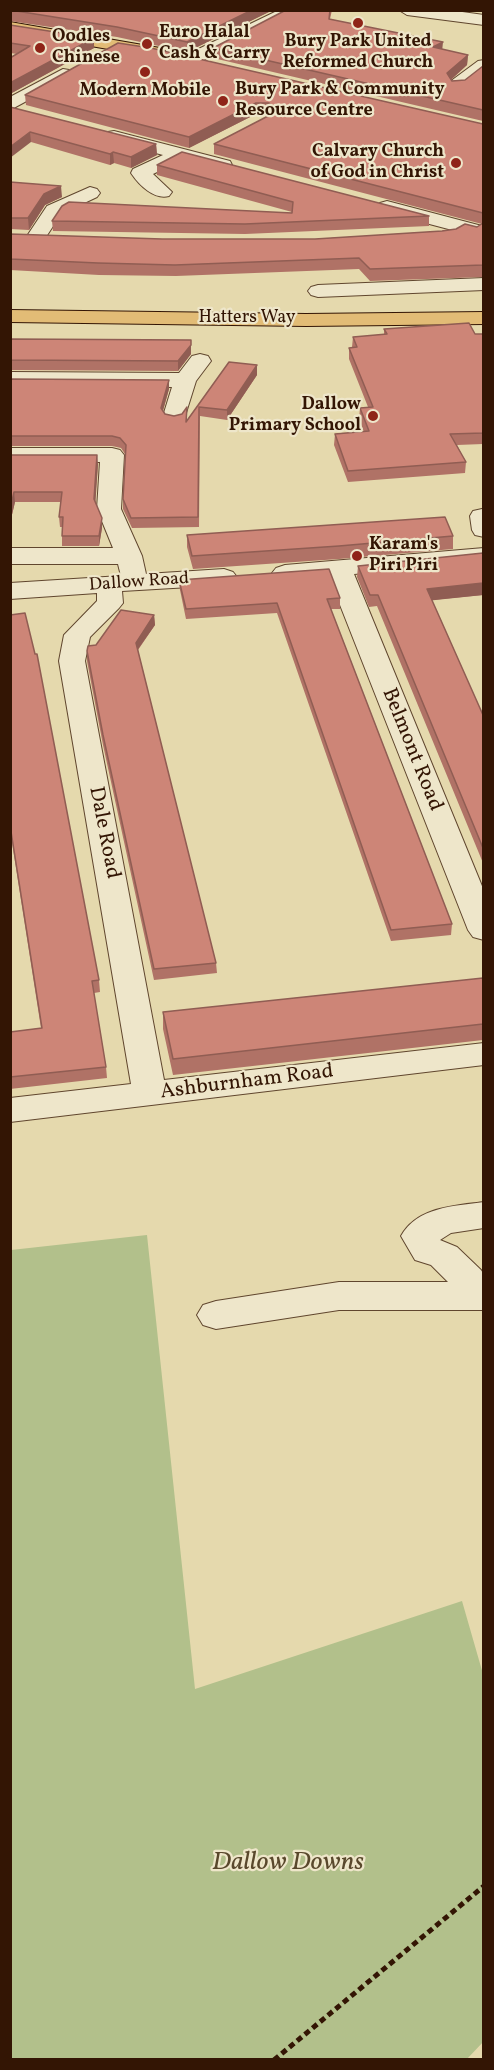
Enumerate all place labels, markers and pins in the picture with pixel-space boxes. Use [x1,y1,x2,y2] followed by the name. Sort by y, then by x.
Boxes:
[351,16,365,30] marker: Bury Park United Reformed Church
[159,23,270,66] place label: Euro Halal Cash & Carry
[52,27,120,70] place label: Oodles Chinese
[283,32,433,74] place label: Bury Park United Reformed Church
[140,37,154,51] marker: Euro Halal Cash & Carry
[33,41,47,55] marker: Oodles Chinese
[138,65,152,79] marker: Modern Mobile
[235,80,445,122] place label: Bury Park & Community Resource Centre
[79,81,211,103] place label: Modern Mobile
[216,94,230,108] marker: Bury Park & Community Resource Centre
[310,142,444,184] place label: Calvary Church of God in Christ
[449,156,463,170] marker: Calvary Church of God in Christ
[229,395,361,438] place label: Dallow Primary School
[366,409,380,423] marker: Dallow Primary School
[369,535,438,578] place label: Karam's Piri Piri
[350,549,364,563] marker: Karam's Piri Piri

